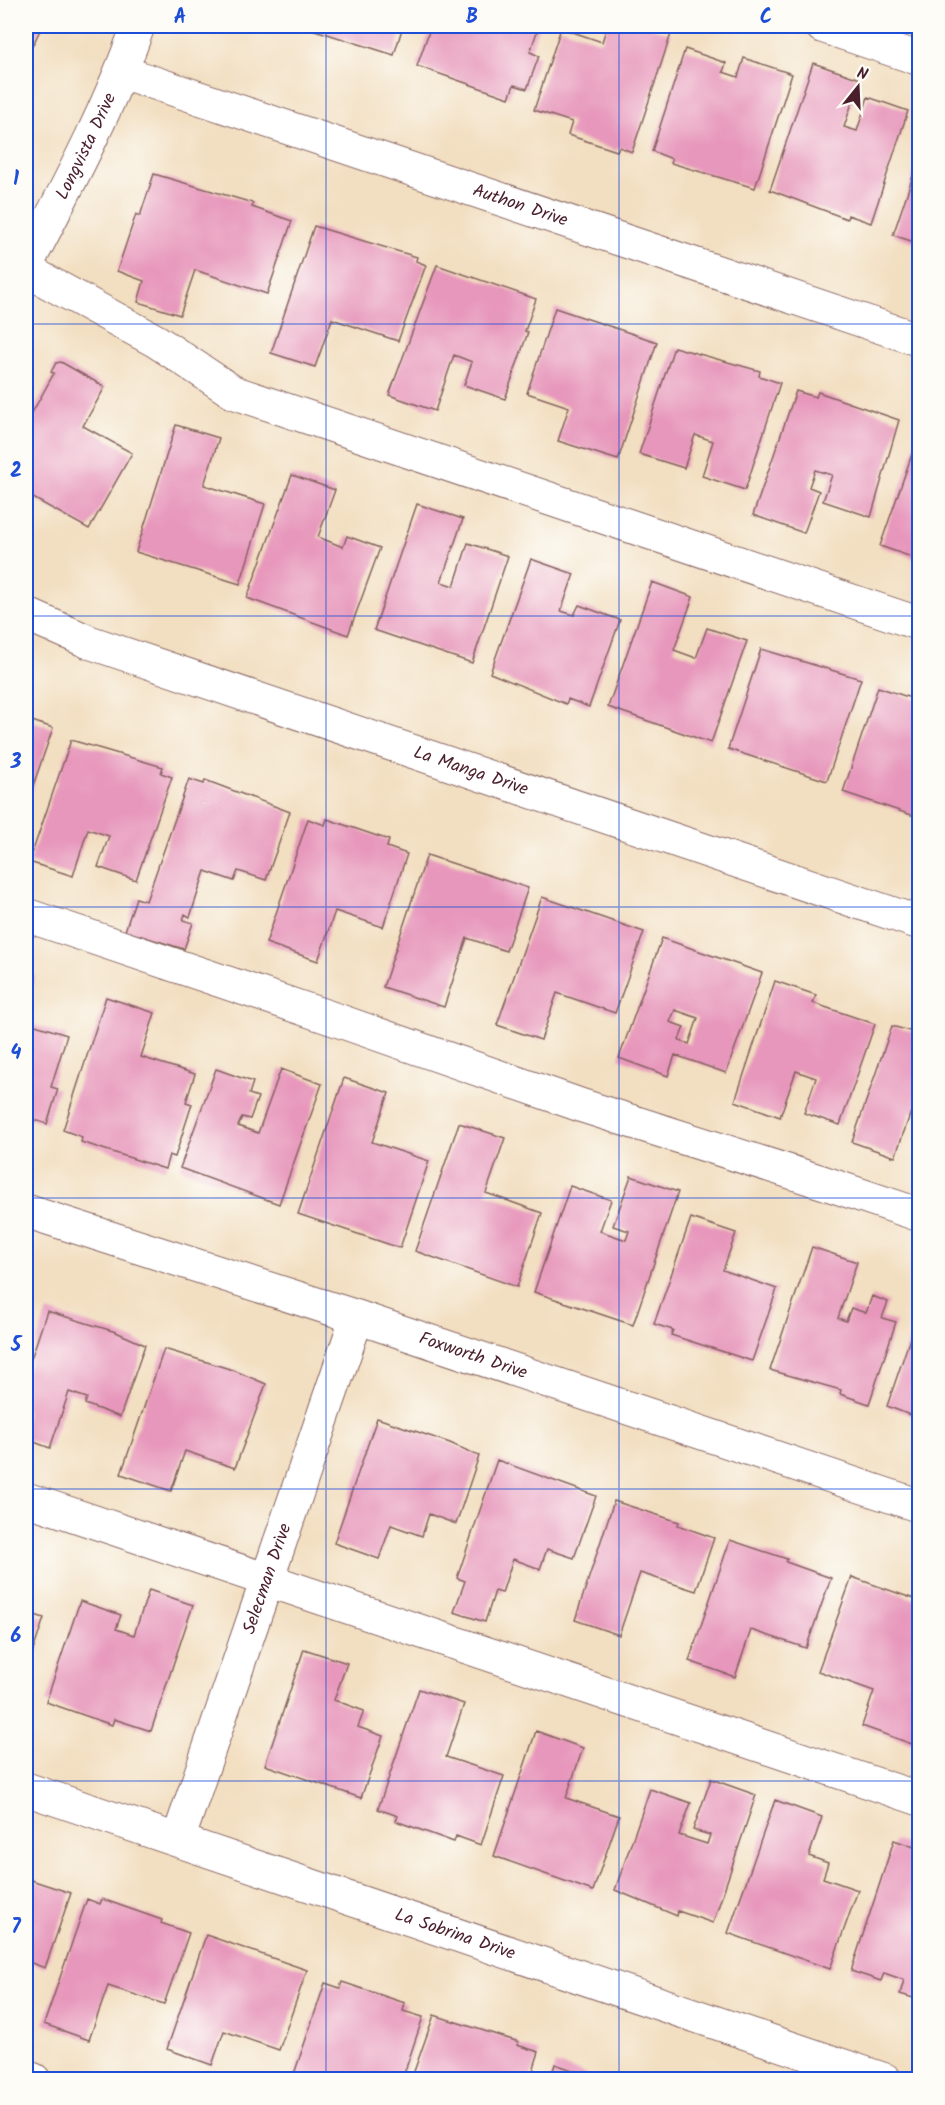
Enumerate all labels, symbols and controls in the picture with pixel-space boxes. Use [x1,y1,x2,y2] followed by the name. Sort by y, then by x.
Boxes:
[174,2,186,34] text: A
[466,2,478,34] text: B
[760,2,772,34] text: C
[828,57,888,117] north arrow
[854,61,871,88] text: N
[48,88,124,205] street label: Longvista Drive
[13,164,19,196] text: 1
[469,176,572,235] street label: Authon Drive
[10,456,22,488] text: 2
[410,738,532,804] street label: La Manga Drive
[10,747,22,779] text: 3
[11,1038,22,1070] text: 4
[415,1324,531,1388] street label: Foxworth Drive
[10,1330,23,1362] text: 5
[235,1520,300,1638] street label: Selecman Drive
[11,1621,22,1653] text: 6
[391,1900,519,1968] street label: La Sobrina Drive
[11,1912,21,1944] text: 7

